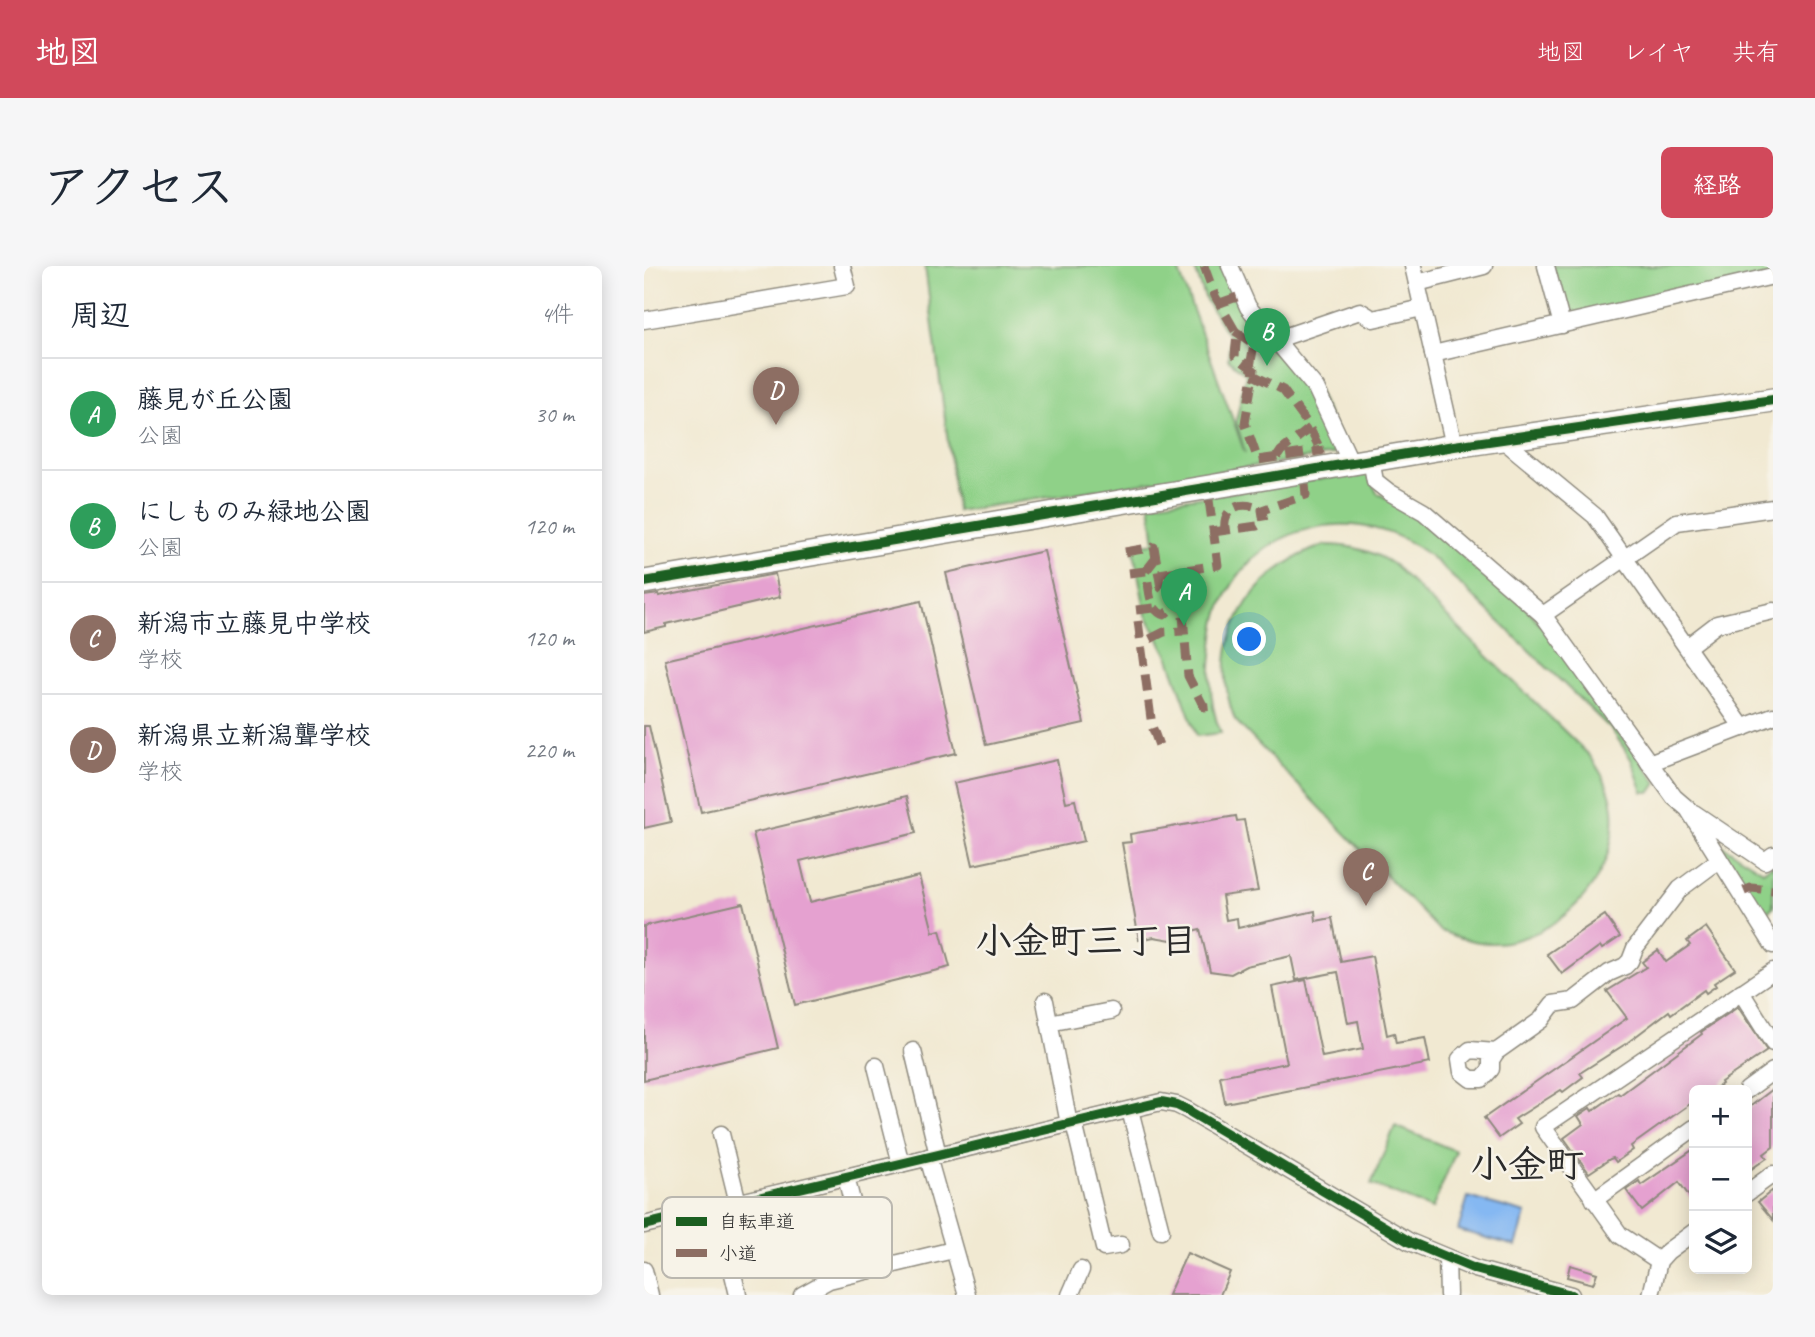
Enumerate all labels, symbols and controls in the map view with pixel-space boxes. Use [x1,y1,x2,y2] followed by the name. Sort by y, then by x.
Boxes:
[35,31,101,73] text: 地図
[1537,37,1585,67] text: 地図
[1623,37,1694,67] text: レイヤ
[1732,37,1780,67] text: 共有
[1661,147,1773,218] button: 経路
[42,156,235,218] text: アクセス
[70,296,130,334] text: 周辺
[541,300,574,329] text: 4件
[1244,308,1290,366] pin: B
[753,367,799,425] pin: D
[137,383,293,416] text: 藤見が丘公園
[87,400,99,429] text: A
[535,400,574,429] text: 30 m
[137,421,183,450] text: 公園
[137,495,371,528] text: にしものみ緑地公園
[87,512,99,541] text: B
[525,512,574,541] text: 120 m
[137,533,183,562] text: 公園
[1161,568,1207,626] pin: A
[137,607,371,640] text: 新潟市立藤見中学校
[1232,622,1266,656] your location
[88,624,98,653] text: C
[525,624,574,653] text: 120 m
[137,645,183,674] text: 学校
[137,719,371,752] text: 新潟県立新潟聾学校
[86,736,100,765] text: D
[525,736,574,765] text: 220 m
[137,757,183,786] text: 学校
[1343,848,1389,906] pin: C
[975,917,1197,964] district label: 小金町三丁目
[1689,1085,1752,1274] map controls
[1689,1085,1752,1148] button: +
[1470,1141,1584,1188] district label: 小金町
[1689,1148,1752,1211] button: −
[662,1197,892,1278] legend
[719,1210,795,1234] text: 自転車道
[1689,1211,1752,1274] button: layers
[719,1242,757,1266] text: 小道

